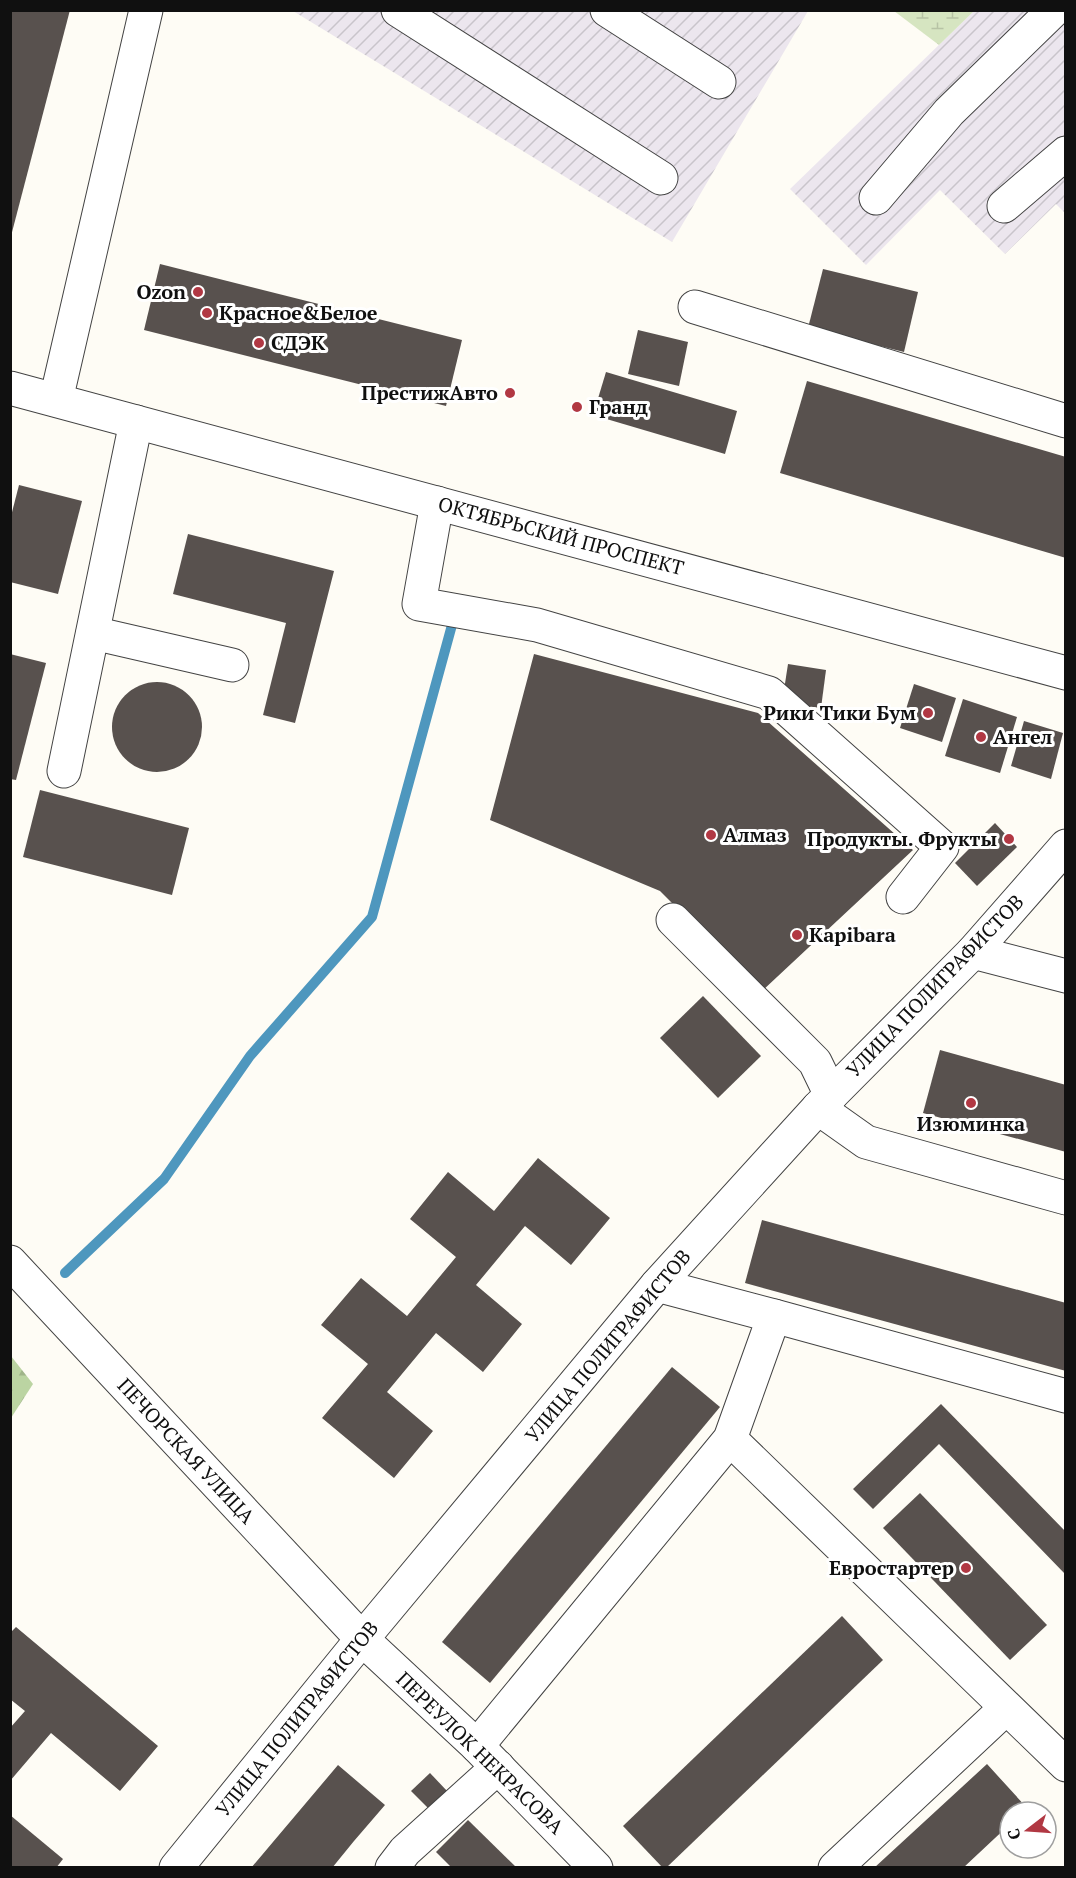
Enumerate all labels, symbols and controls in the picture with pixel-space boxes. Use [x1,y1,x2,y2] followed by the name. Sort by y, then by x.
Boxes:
[137,278,186,305] place label: Ozon
[191,285,205,299] marker: Ozon
[219,299,378,326] place label: Красное&Белое
[200,306,214,320] marker: Красное&Белое
[271,329,326,356] place label: СДЭК
[252,336,266,350] marker: СДЭК
[361,379,498,406] place label: ПрестижАвто
[503,386,517,400] marker: ПрестижАвто
[589,393,648,420] place label: Гранд
[570,400,584,414] marker: Гранд
[435,490,687,581] street label: ОКТЯБРЬСКИЙ ПРОСПЕКТ
[763,699,916,726] place label: Рики Тики Бум
[921,706,935,720] marker: Рики Тики Бум
[993,723,1052,750] place label: Ангел
[974,730,988,744] marker: Ангел
[723,821,787,848] place label: Алмаз
[807,825,997,852] place label: Продукты. Фрукты
[704,828,718,842] marker: Алмаз
[1002,832,1016,846] marker: Продукты. Фрукты
[840,888,1029,1083] street label: УЛИЦА ПОЛИГРАФИСТОВ
[809,921,896,948] place label: Kapibara
[790,928,804,942] marker: Kapibara
[964,1096,978,1110] marker: Изюминка
[917,1110,1025,1137] place label: Изюминка
[519,1243,697,1448] street label: УЛИЦА ПОЛИГРАФИСТОВ
[112,1372,261,1530] street label: ПЕЧОРСКАЯ УЛИЦА
[829,1554,954,1581] place label: Евростартер
[959,1561,973,1575] marker: Евростартер
[209,1615,384,1822] street label: УЛИЦА ПОЛИГРАФИСТОВ
[391,1665,570,1840] street label: ПЕРЕУЛОК НЕКРАСОВА
[998,1800,1058,1860] north arrow
[1002,1826,1026,1843] text: С

